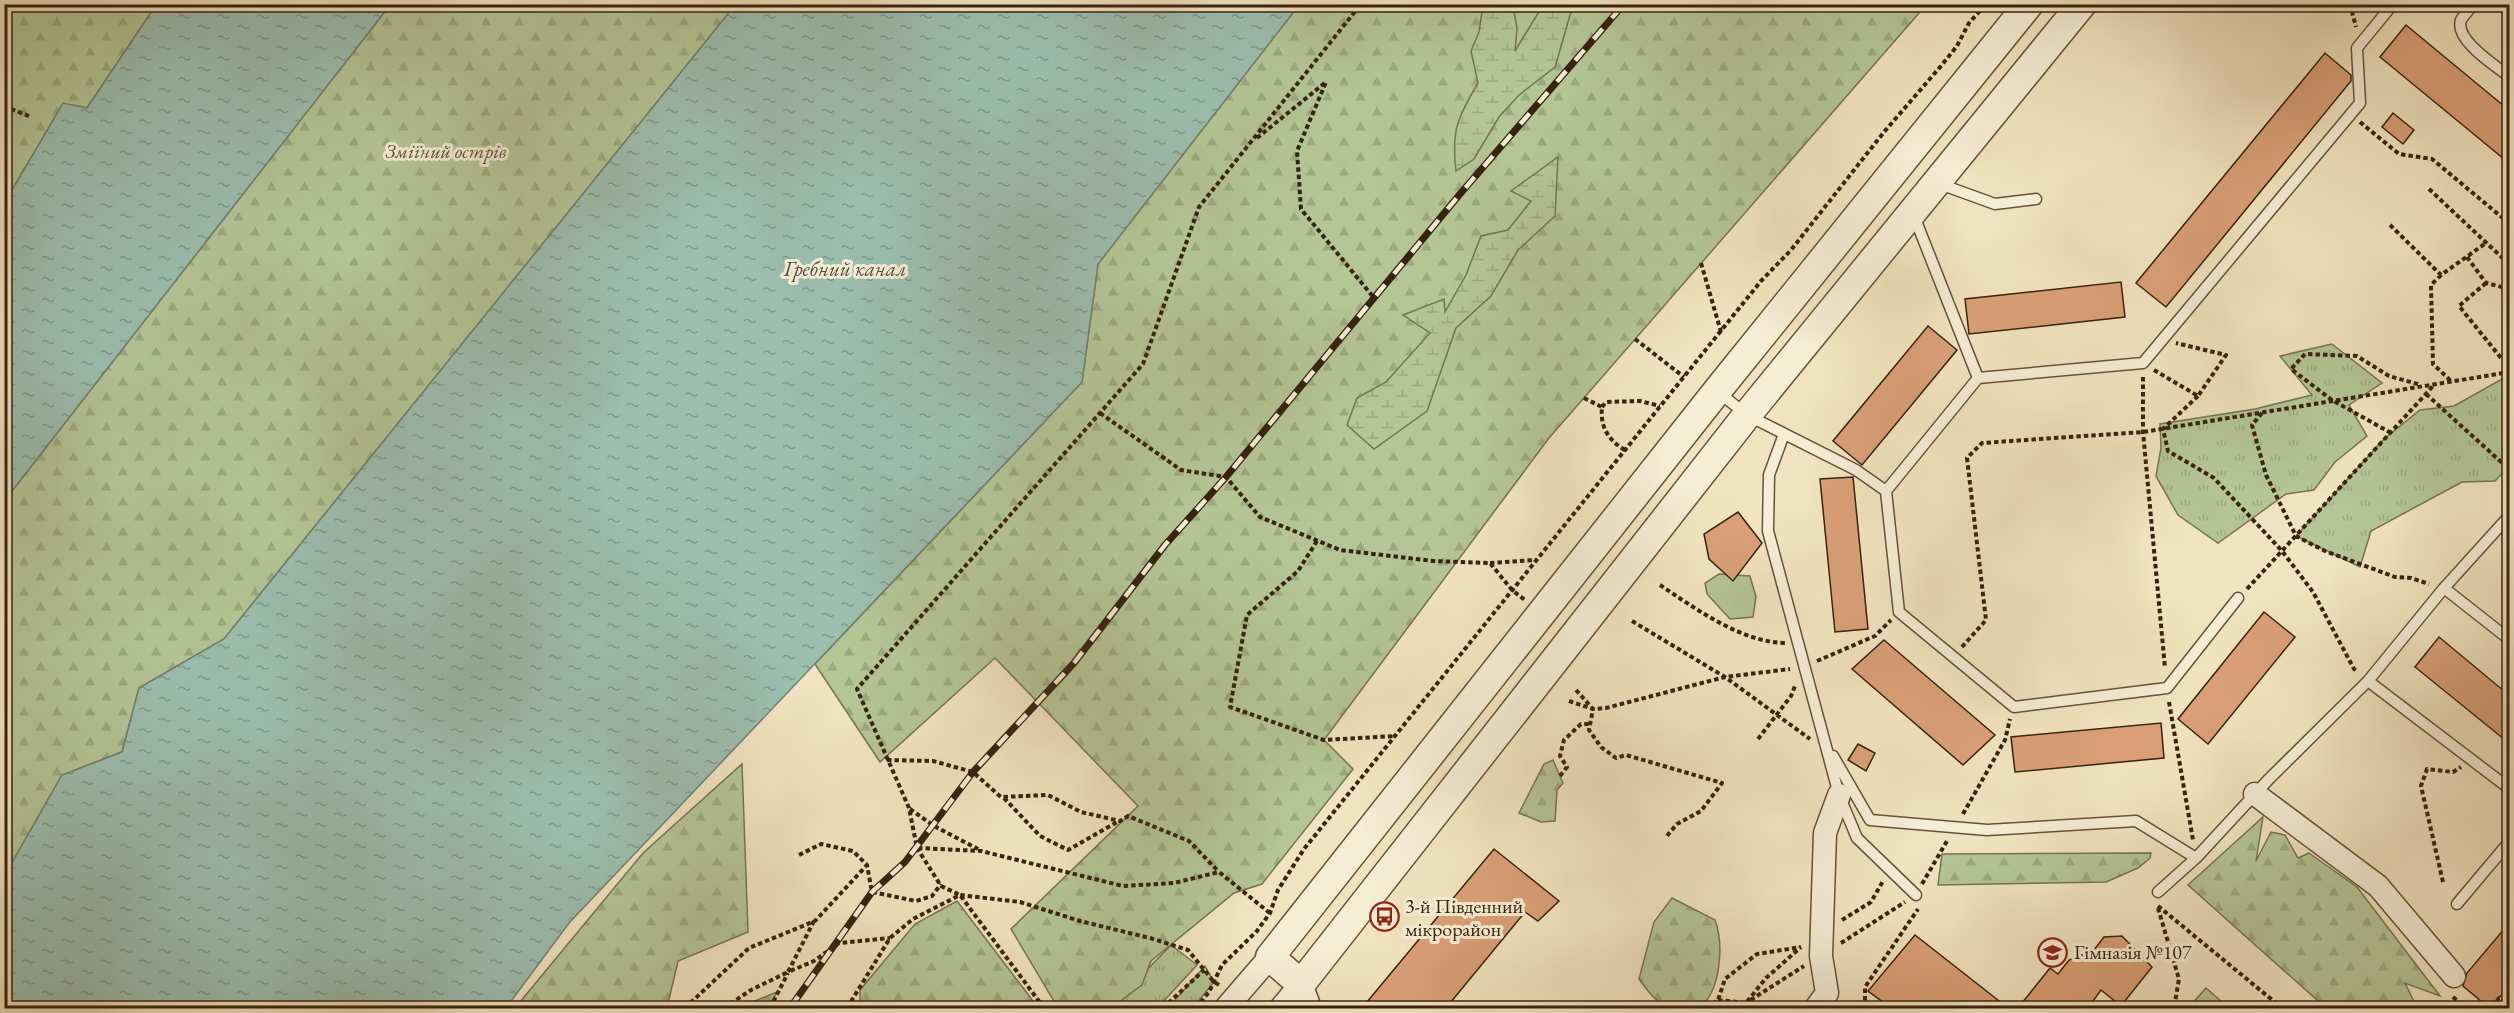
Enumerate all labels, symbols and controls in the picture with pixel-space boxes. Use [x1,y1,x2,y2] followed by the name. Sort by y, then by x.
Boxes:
[385,138,507,164] park label: Зміїний острів
[783,255,906,282] water label: Гребний канал
[1405,893,1524,942] place label: 3-й Південний мікрорайон
[1368,901,1400,933] bus stop icon: 3-й Південний мікрорайон
[2037,936,2069,968] school or university icon: Гімназія №107
[2074,939,2192,965] place label: Гімназія №107

